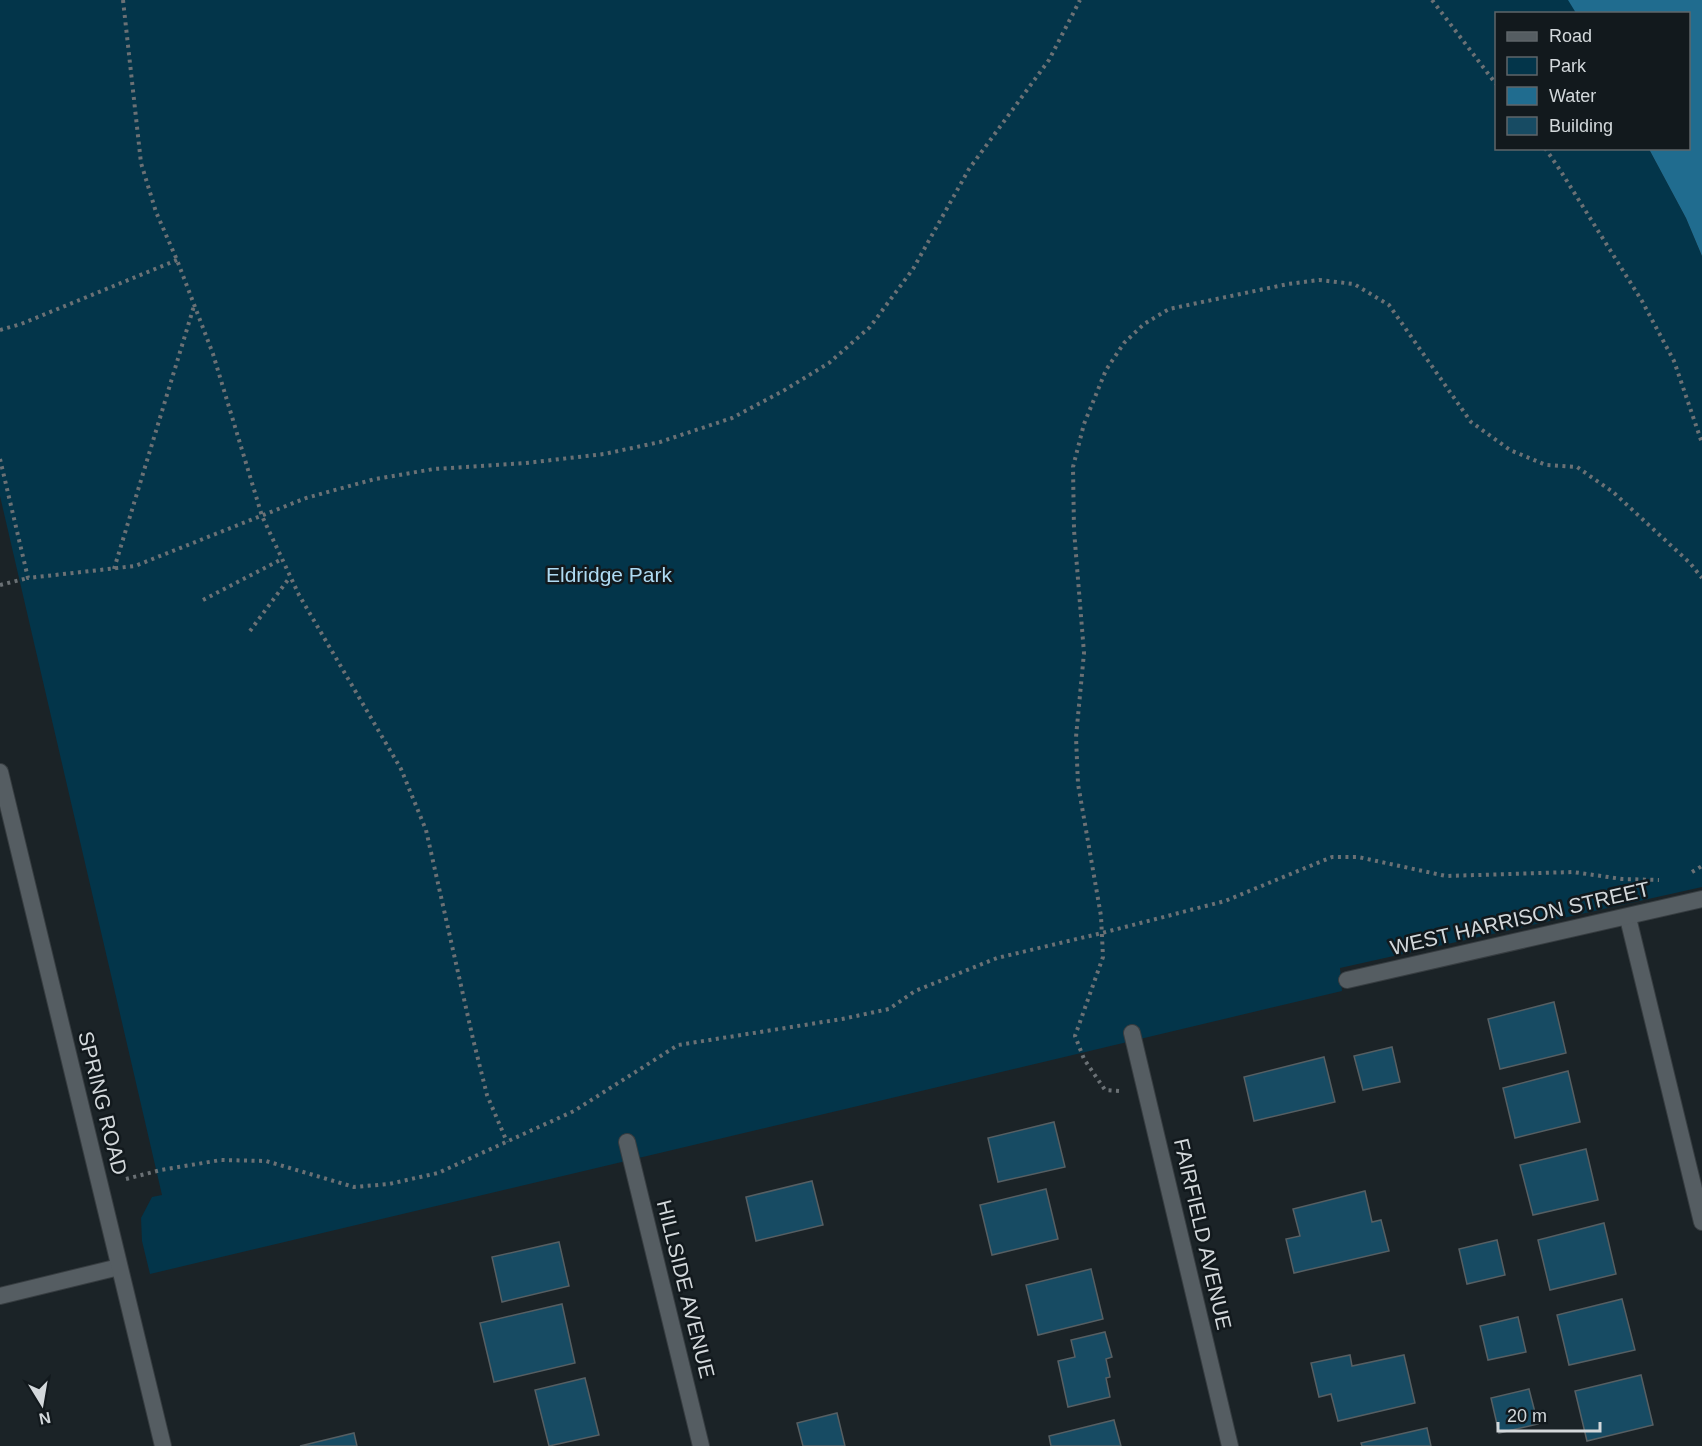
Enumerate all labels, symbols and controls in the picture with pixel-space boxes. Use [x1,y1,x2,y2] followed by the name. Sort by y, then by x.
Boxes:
[1495,12,1690,150] legend
[1549,26,1592,46] text: Road
[1549,56,1587,76] text: Park
[1549,86,1596,106] text: Water
[1549,116,1613,136] text: Building
[546,563,673,586] park label: Eldridge Park
[1388,877,1652,959] street label: WEST HARRISON STREET
[74,1029,132,1177] street label: SPRING ROAD
[1170,1136,1236,1332] street label: FAIRFIELD AVENUE
[653,1198,719,1380] street label: HILLSIDE AVENUE
[12,1374,72,1434] north arrow
[1498,1395,1600,1433] scale bar
[1507,1406,1547,1426] text: 20 m
[37,1409,52,1428] text: N

